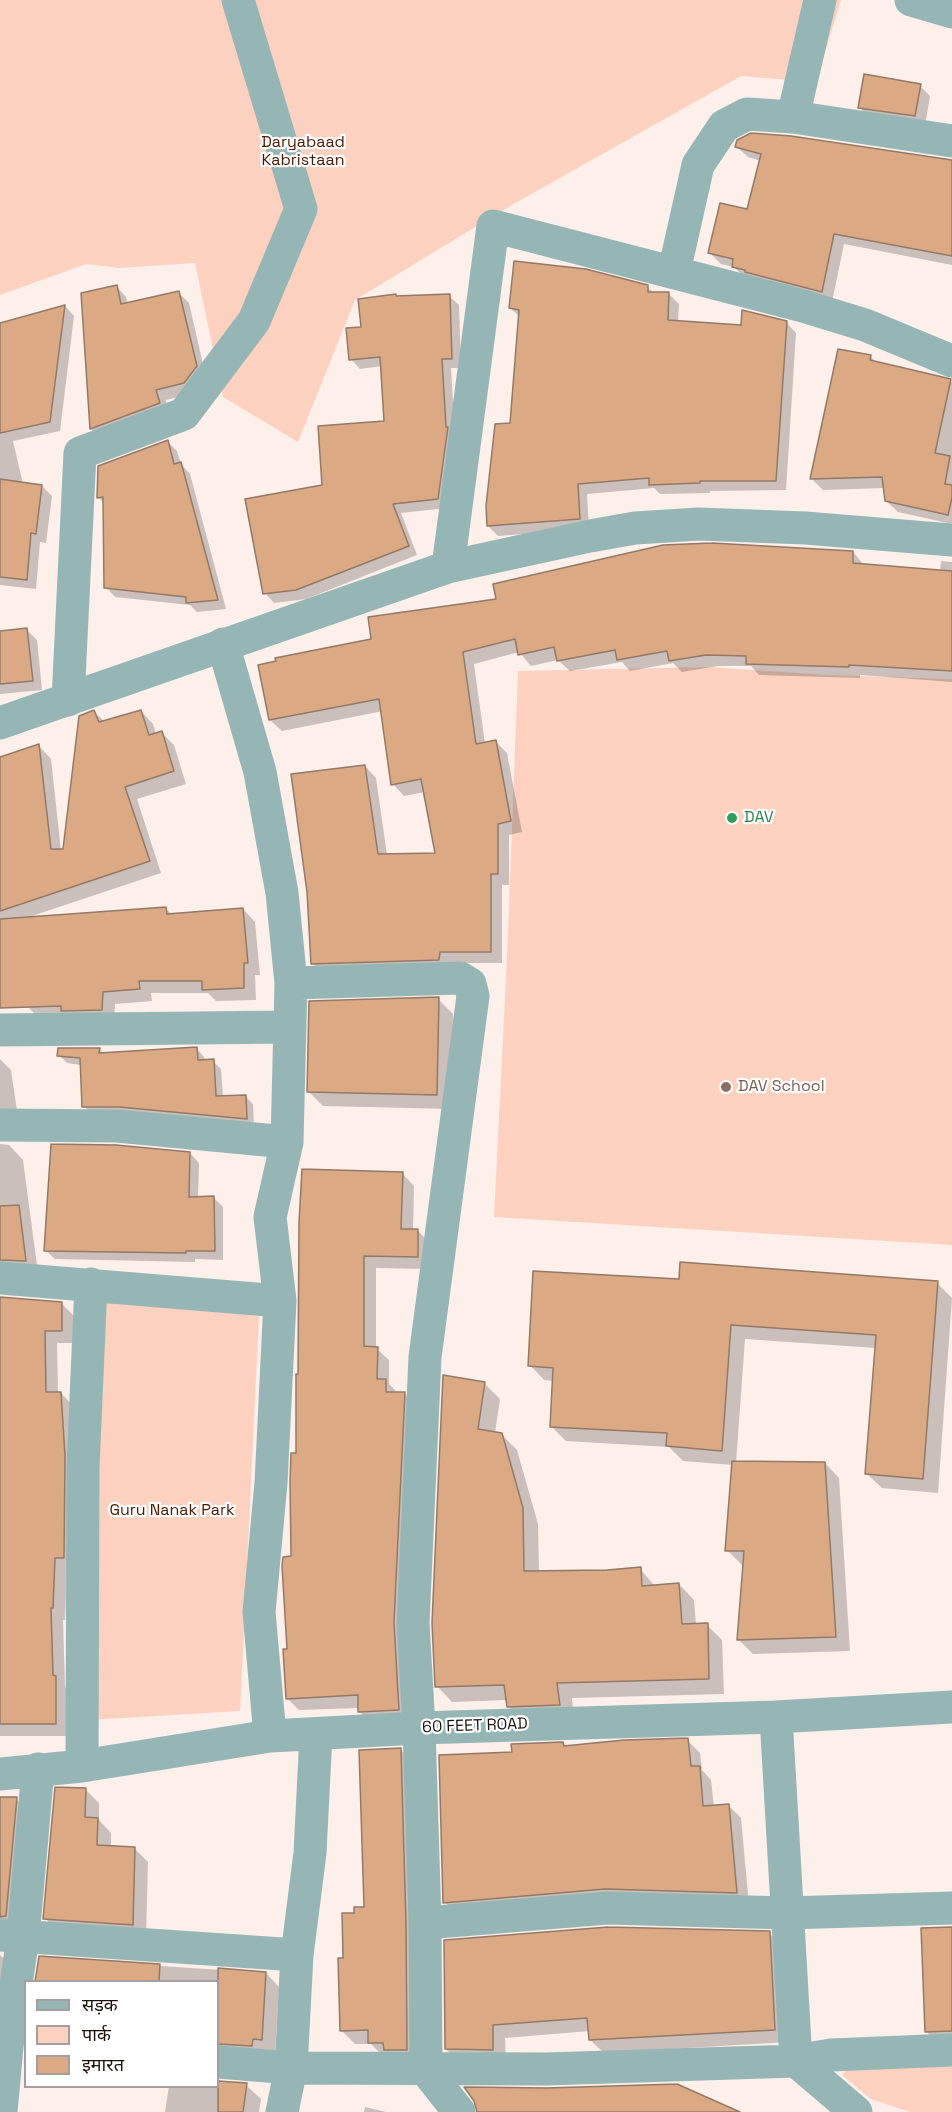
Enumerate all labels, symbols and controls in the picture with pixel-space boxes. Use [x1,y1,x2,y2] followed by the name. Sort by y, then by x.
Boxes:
[261,133,345,171] park label: Daryabaad Kabristaan
[744,808,774,828] place label: DAV
[725,811,739,825] marker: DAV
[738,1077,825,1097] place label: DAV School
[719,1080,733,1094] marker: DAV School
[109,1501,235,1521] park label: Guru Nanak Park
[422,1715,528,1737] street label: 60 FEET ROAD
[24,1980,219,2088] legend
[82,1993,118,2016] text: सड़क
[82,2023,111,2046] text: पार्क
[82,2053,124,2076] text: इमारत

